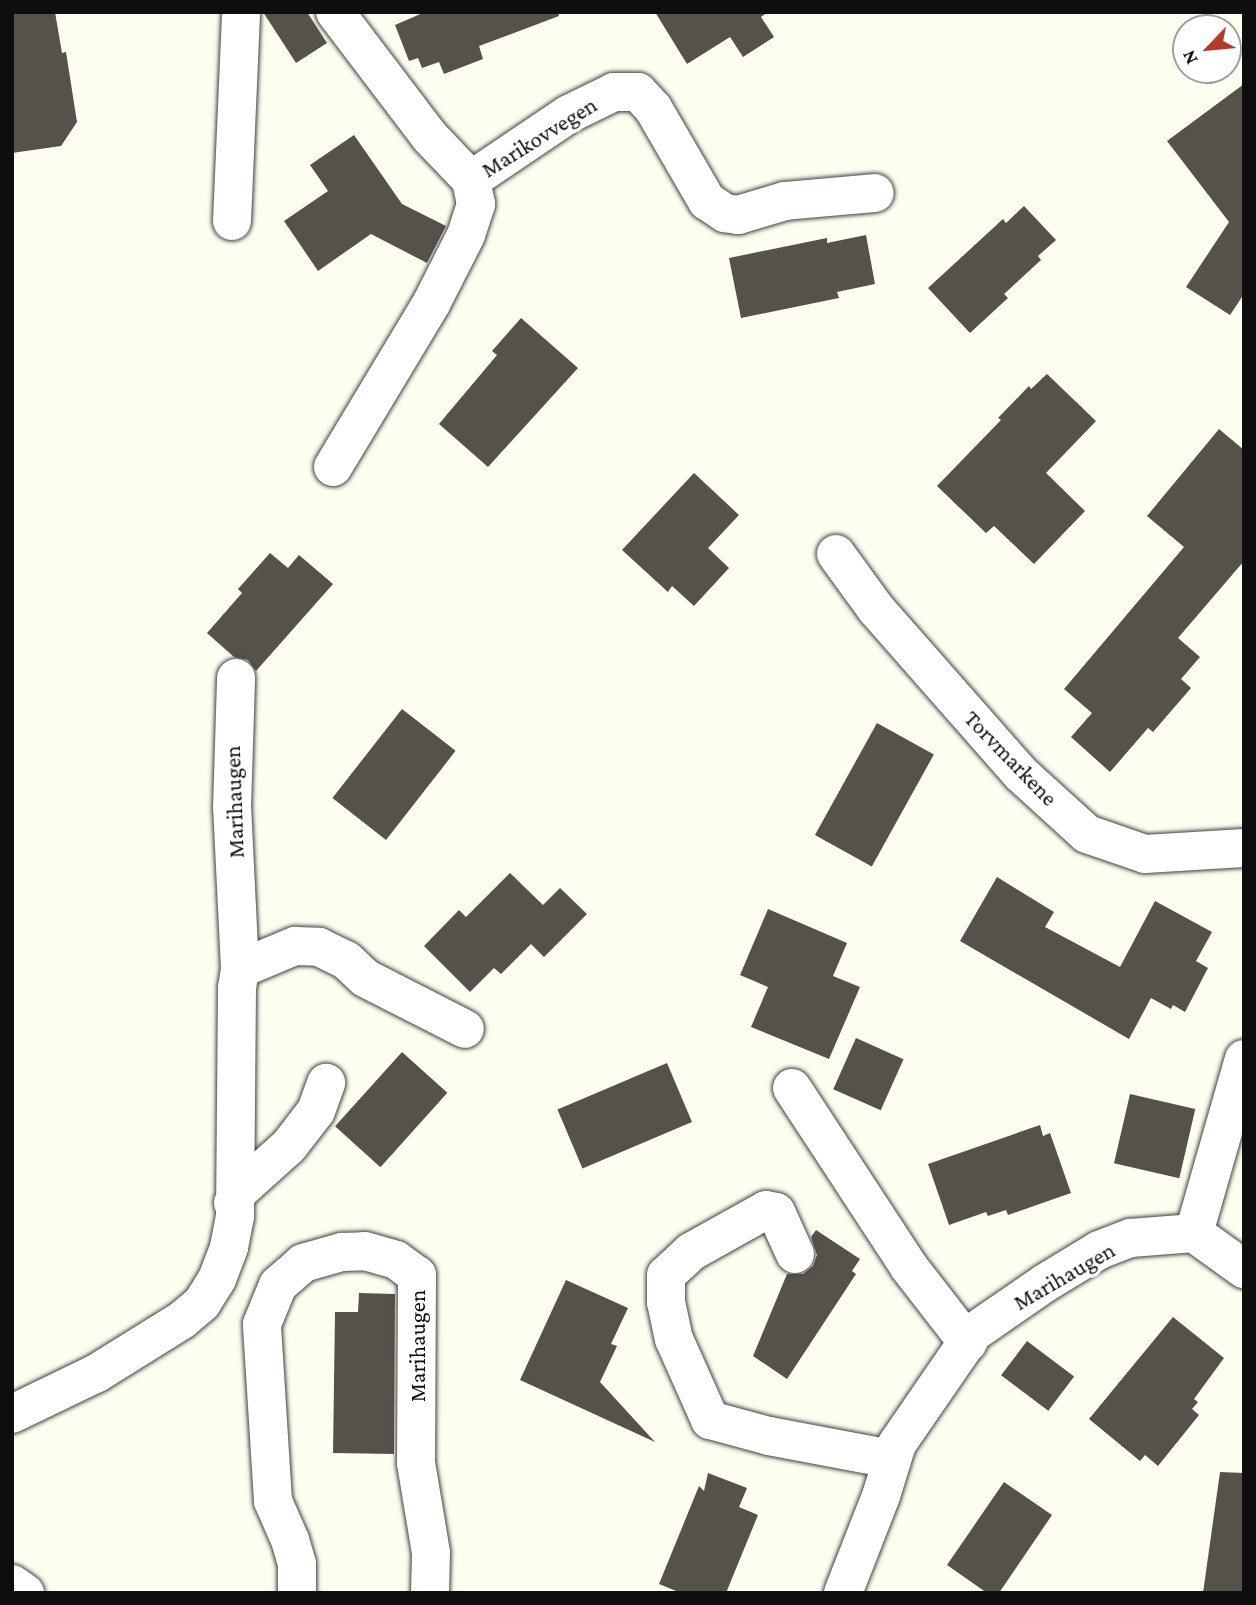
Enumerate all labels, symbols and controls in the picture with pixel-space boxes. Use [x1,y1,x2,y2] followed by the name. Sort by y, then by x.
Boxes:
[1172,14,1242,84] north arrow
[1177,47,1202,68] text: N
[476,91,602,183] street label: Marikovvegen
[959,704,1063,812] street label: Torvmarkene
[218,745,250,859] street label: Marihaugen
[1008,1236,1120,1316] street label: Marihaugen
[403,1290,431,1402] street label: Marihaugen

